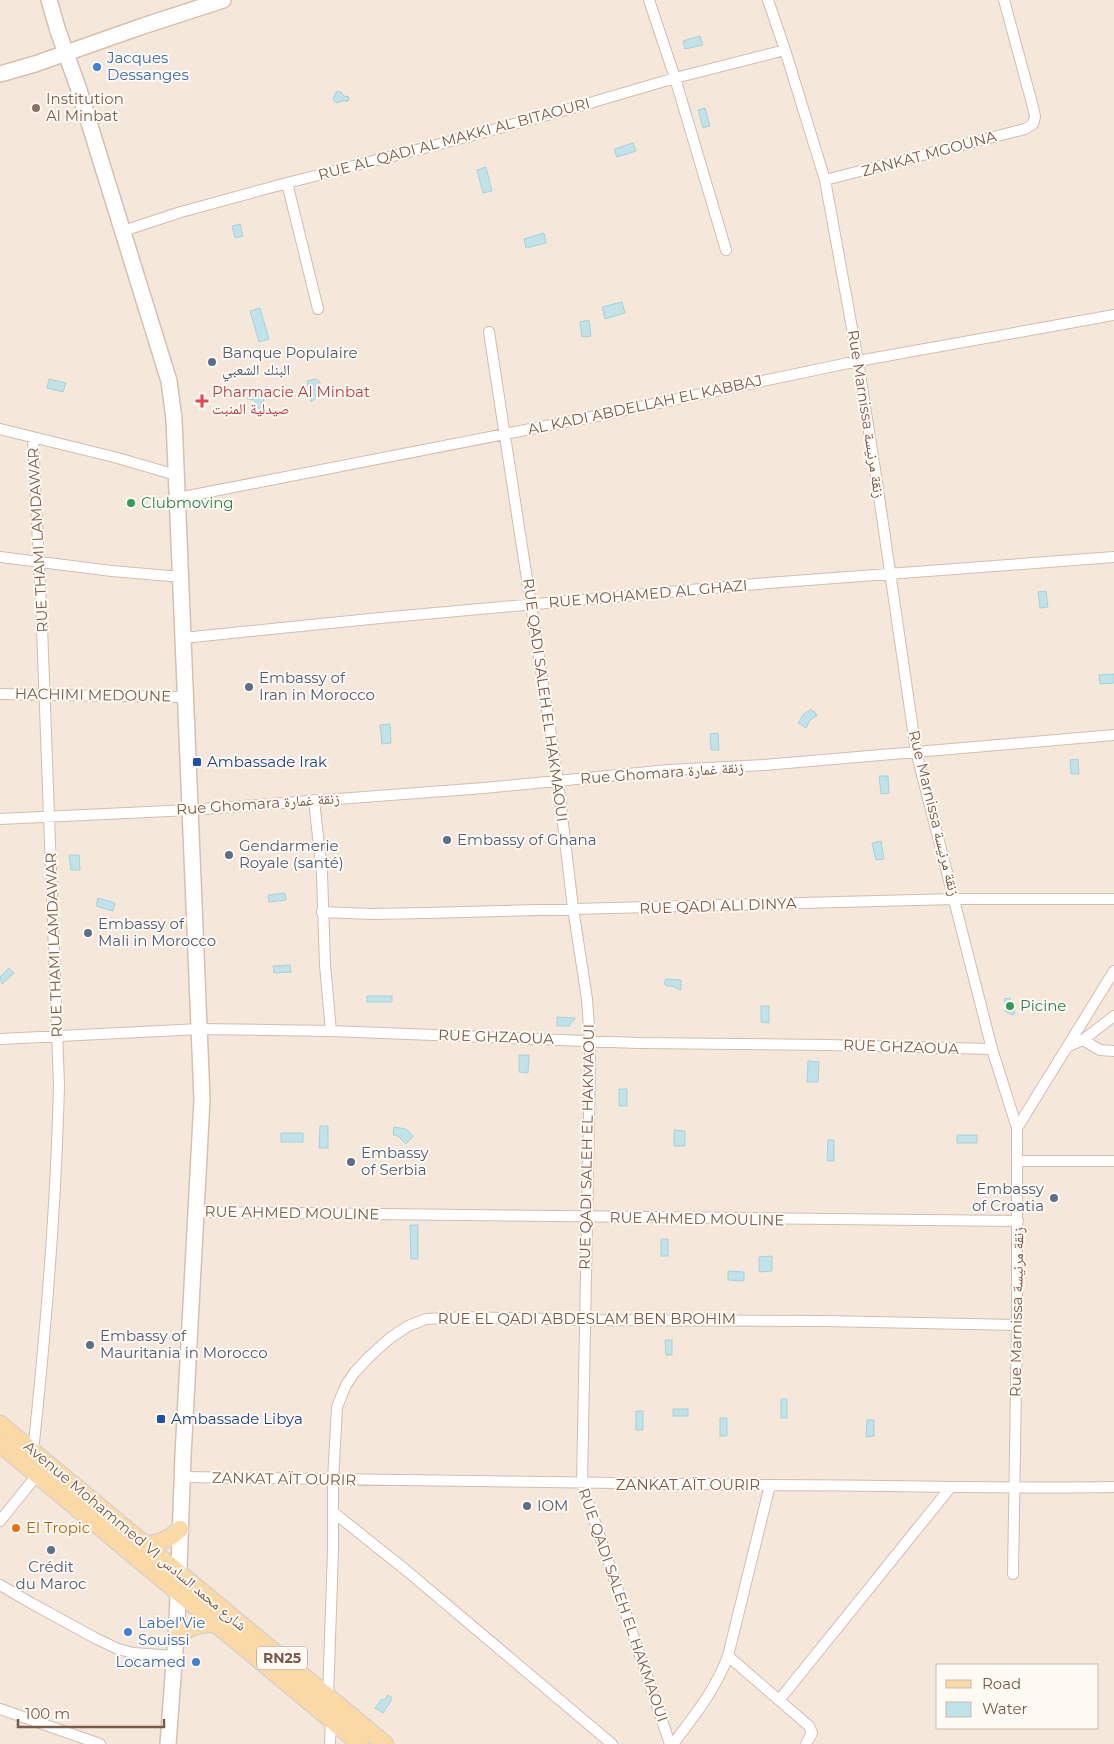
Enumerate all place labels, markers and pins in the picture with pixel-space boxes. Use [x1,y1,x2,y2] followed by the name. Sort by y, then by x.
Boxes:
[106,48,189,84] place label: Jacques Dessanges
[91,61,103,73] marker: Jacques Dessanges
[46,89,124,125] place label: Institution Al Minbat
[30,102,42,114] marker: Institution Al Minbat
[222,343,358,382] place label: Banque Populaire البنك الشعبي
[206,356,218,368] marker: Banque Populaire البنك الشعبي
[212,382,370,418] place label: Pharmacie Al Minbat صيدلية المنبت
[196,395,208,407] marker: Pharmacie Al Minbat صيدلية المنبت
[141,493,234,512] place label: Clubmoving
[125,497,137,509] marker: Clubmoving
[259,668,375,704] place label: Embassy of Iran in Morocco
[243,681,255,693] marker: Embassy of Iran in Morocco
[207,752,327,771] place label: Ambassade Irak
[191,756,203,768] marker: Ambassade Irak
[457,830,597,849] place label: Embassy of Ghana
[441,834,453,846] marker: Embassy of Ghana
[239,836,344,872] place label: Gendarmerie Royale (santé)
[223,849,235,861] marker: Gendarmerie Royale (santé)
[98,914,216,950] place label: Embassy of Mali in Morocco
[82,927,94,939] marker: Embassy of Mali in Morocco
[1020,996,1066,1015] place label: Picine
[1004,1000,1016,1012] marker: Picine
[361,1143,430,1179] place label: Embassy of Serbia
[345,1156,357,1168] marker: Embassy of Serbia
[972,1179,1045,1215] place label: Embassy of Croatia
[1048,1192,1060,1204] marker: Embassy of Croatia
[100,1326,268,1362] place label: Embassy of Mauritania in Morocco
[84,1339,96,1351] marker: Embassy of Mauritania in Morocco
[171,1409,303,1428] place label: Ambassade Libya
[155,1413,167,1425] marker: Ambassade Libya
[537,1496,568,1515] place label: IOM
[521,1500,533,1512] marker: IOM
[26,1518,90,1537] place label: El Tropic
[10,1522,22,1534] marker: El Tropic
[45,1544,57,1556] marker: Crédit du Maroc
[15,1557,87,1593] place label: Crédit du Maroc
[138,1613,205,1649] place label: Label'Vie Souissi
[122,1626,134,1638] marker: Label'Vie Souissi
[115,1652,186,1671] place label: Locamed
[190,1656,202,1668] marker: Locamed

